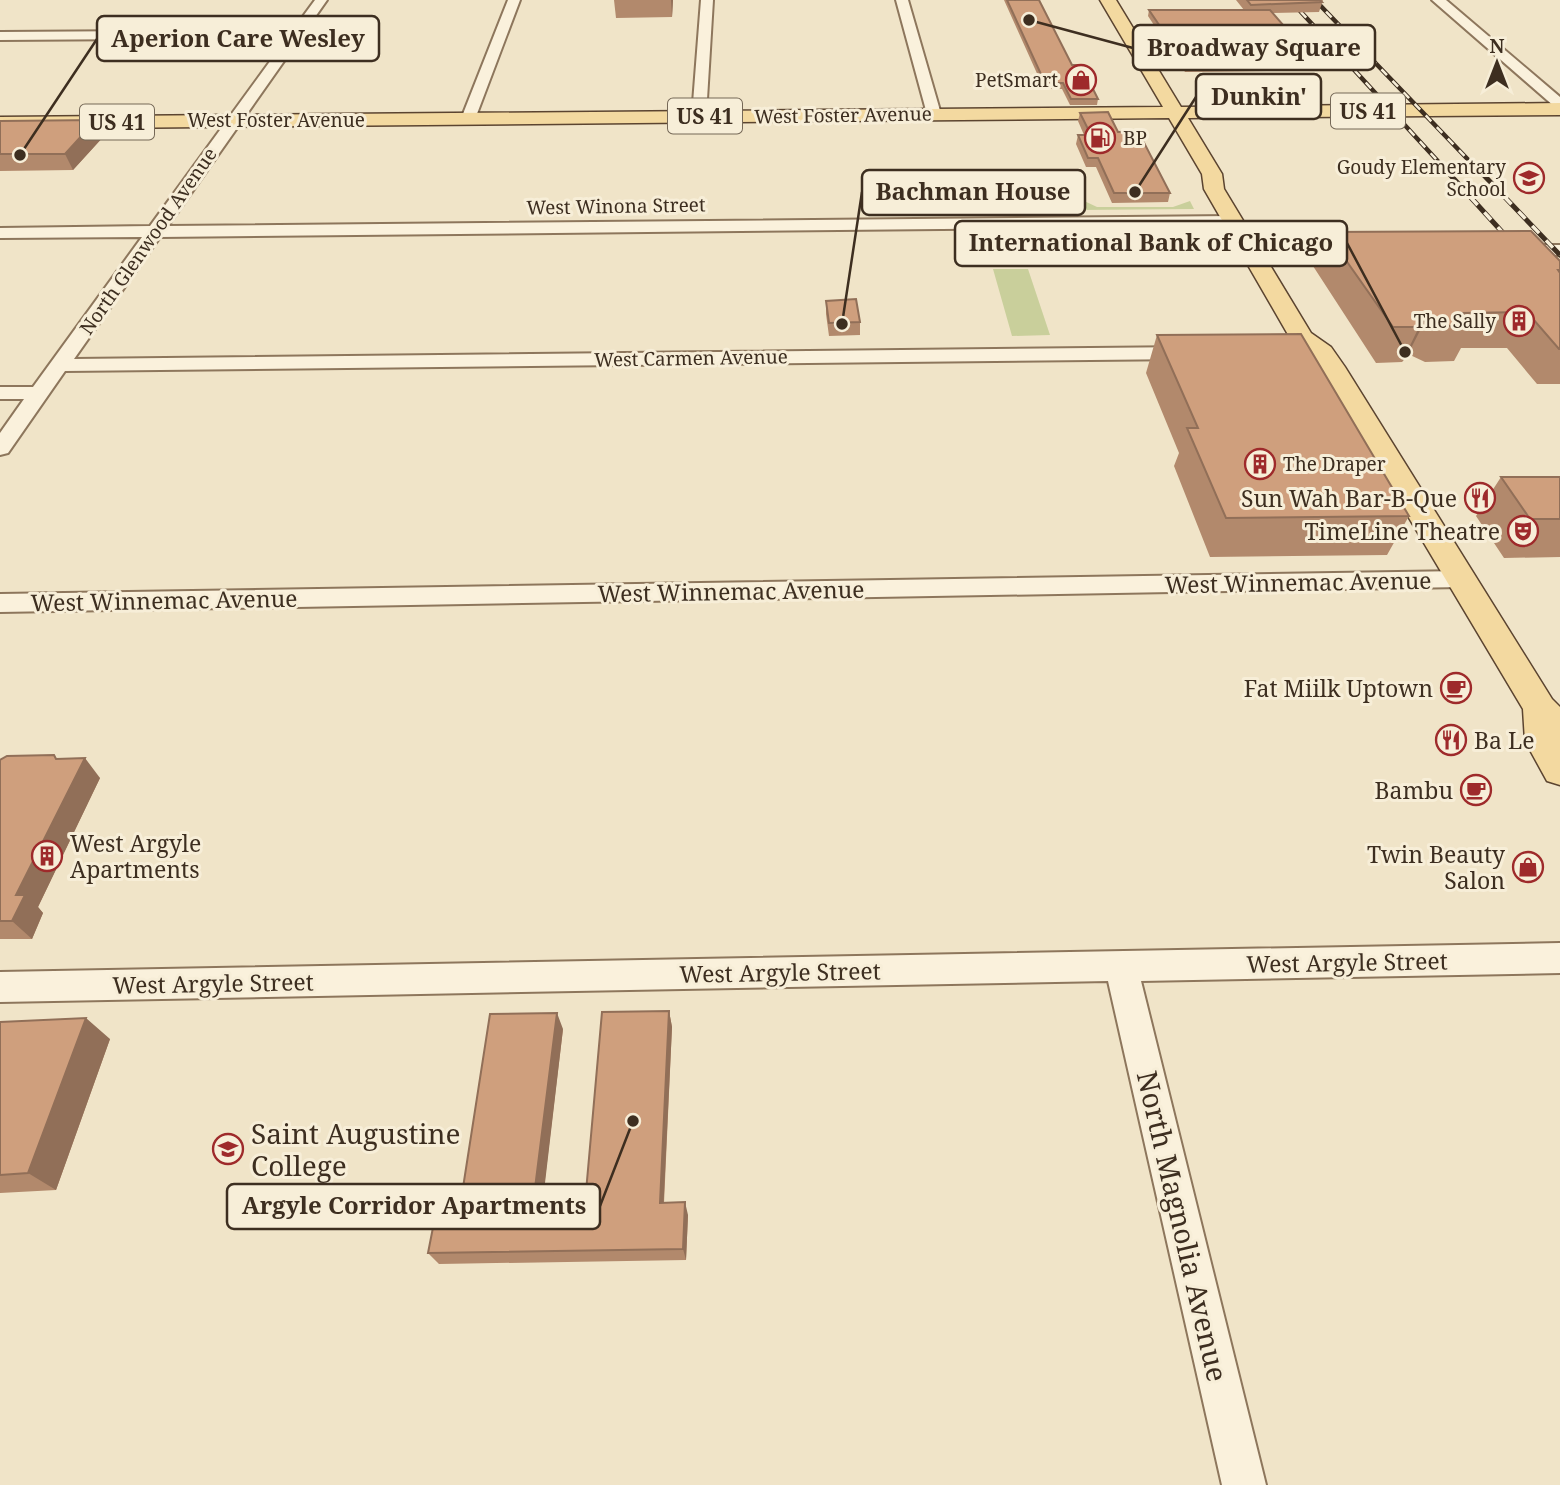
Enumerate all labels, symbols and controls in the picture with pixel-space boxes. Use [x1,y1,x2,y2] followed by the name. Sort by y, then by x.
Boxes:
[97,16,379,61] callout: Aperion Care Wesley
[111,21,365,54] text: Aperion Care Wesley
[1133,25,1375,70] callout: Broadway Square
[1462,28,1532,98] north arrow
[1147,30,1361,63] text: Broadway Square
[1490,33,1505,59] text: N
[1064,63,1098,97] shop icon: PetSmart
[975,67,1058,93] place label: PetSmart
[1196,74,1321,119] callout: Dunkin'
[1211,79,1307,112] text: Dunkin'
[1331,94,1405,128] road number: US 41
[668,99,742,134] road number: US 41
[754,100,932,130] street label: West Foster Avenue
[80,104,154,140] road number: US 41
[187,107,365,133] street label: West Foster Avenue
[1083,121,1117,155] fuel station icon: BP
[1123,125,1147,151] place label: BP
[73,142,223,340] street label: North Glenwood Avenue
[1337,154,1506,202] place label: Goudy Elementary School
[1512,161,1546,195] school or university icon: Goudy Elementary School
[862,170,1085,215] callout: Bachman House
[875,174,1071,207] text: Bachman House
[526,191,706,221] street label: West Winona Street
[955,221,1347,266] callout: International Bank of Chicago
[969,225,1333,258] text: International Bank of Chicago
[1502,304,1536,338] building icon: The Sally
[1414,308,1496,334] place label: The Sally
[594,343,788,373] street label: West Carmen Avenue
[1243,447,1277,481] building icon: The Draper
[1283,451,1386,477] place label: The Draper
[1463,481,1497,515] restaurant icon: Sun Wah Bar-B-Que
[1241,482,1457,514] place label: Sun Wah Bar-B-Que
[1506,514,1540,548] theatre icon: TimeLine Theatre
[1304,515,1500,547] place label: TimeLine Theatre
[1164,564,1432,600] street label: West Winnemac Avenue
[597,573,865,609] street label: West Winnemac Avenue
[30,582,298,618] street label: West Winnemac Avenue
[1439,671,1473,705] cafe icon: Fat Miilk Uptown
[1244,672,1433,704] place label: Fat Miilk Uptown
[1434,723,1468,757] restaurant icon: Ba Le
[1474,724,1535,756] place label: Ba Le
[1459,773,1493,807] cafe icon: Bambu
[1375,774,1453,806] place label: Bambu
[70,827,201,885] place label: West Argyle Apartments
[1367,838,1505,896] place label: Twin Beauty Salon
[30,839,64,873] building icon: West Argyle Apartments
[1511,850,1545,884] shop icon: Twin Beauty Salon
[1246,944,1448,980] street label: West Argyle Street
[679,954,881,990] street label: West Argyle Street
[112,965,314,1001] street label: West Argyle Street
[1129,1067,1237,1385] street label: North Magnolia Avenue
[251,1114,460,1184] place label: Saint Augustine College
[211,1132,245,1166] school or university icon: Saint Augustine College
[227,1184,600,1229] callout: Argyle Corridor Apartments
[242,1188,586,1221] text: Argyle Corridor Apartments

